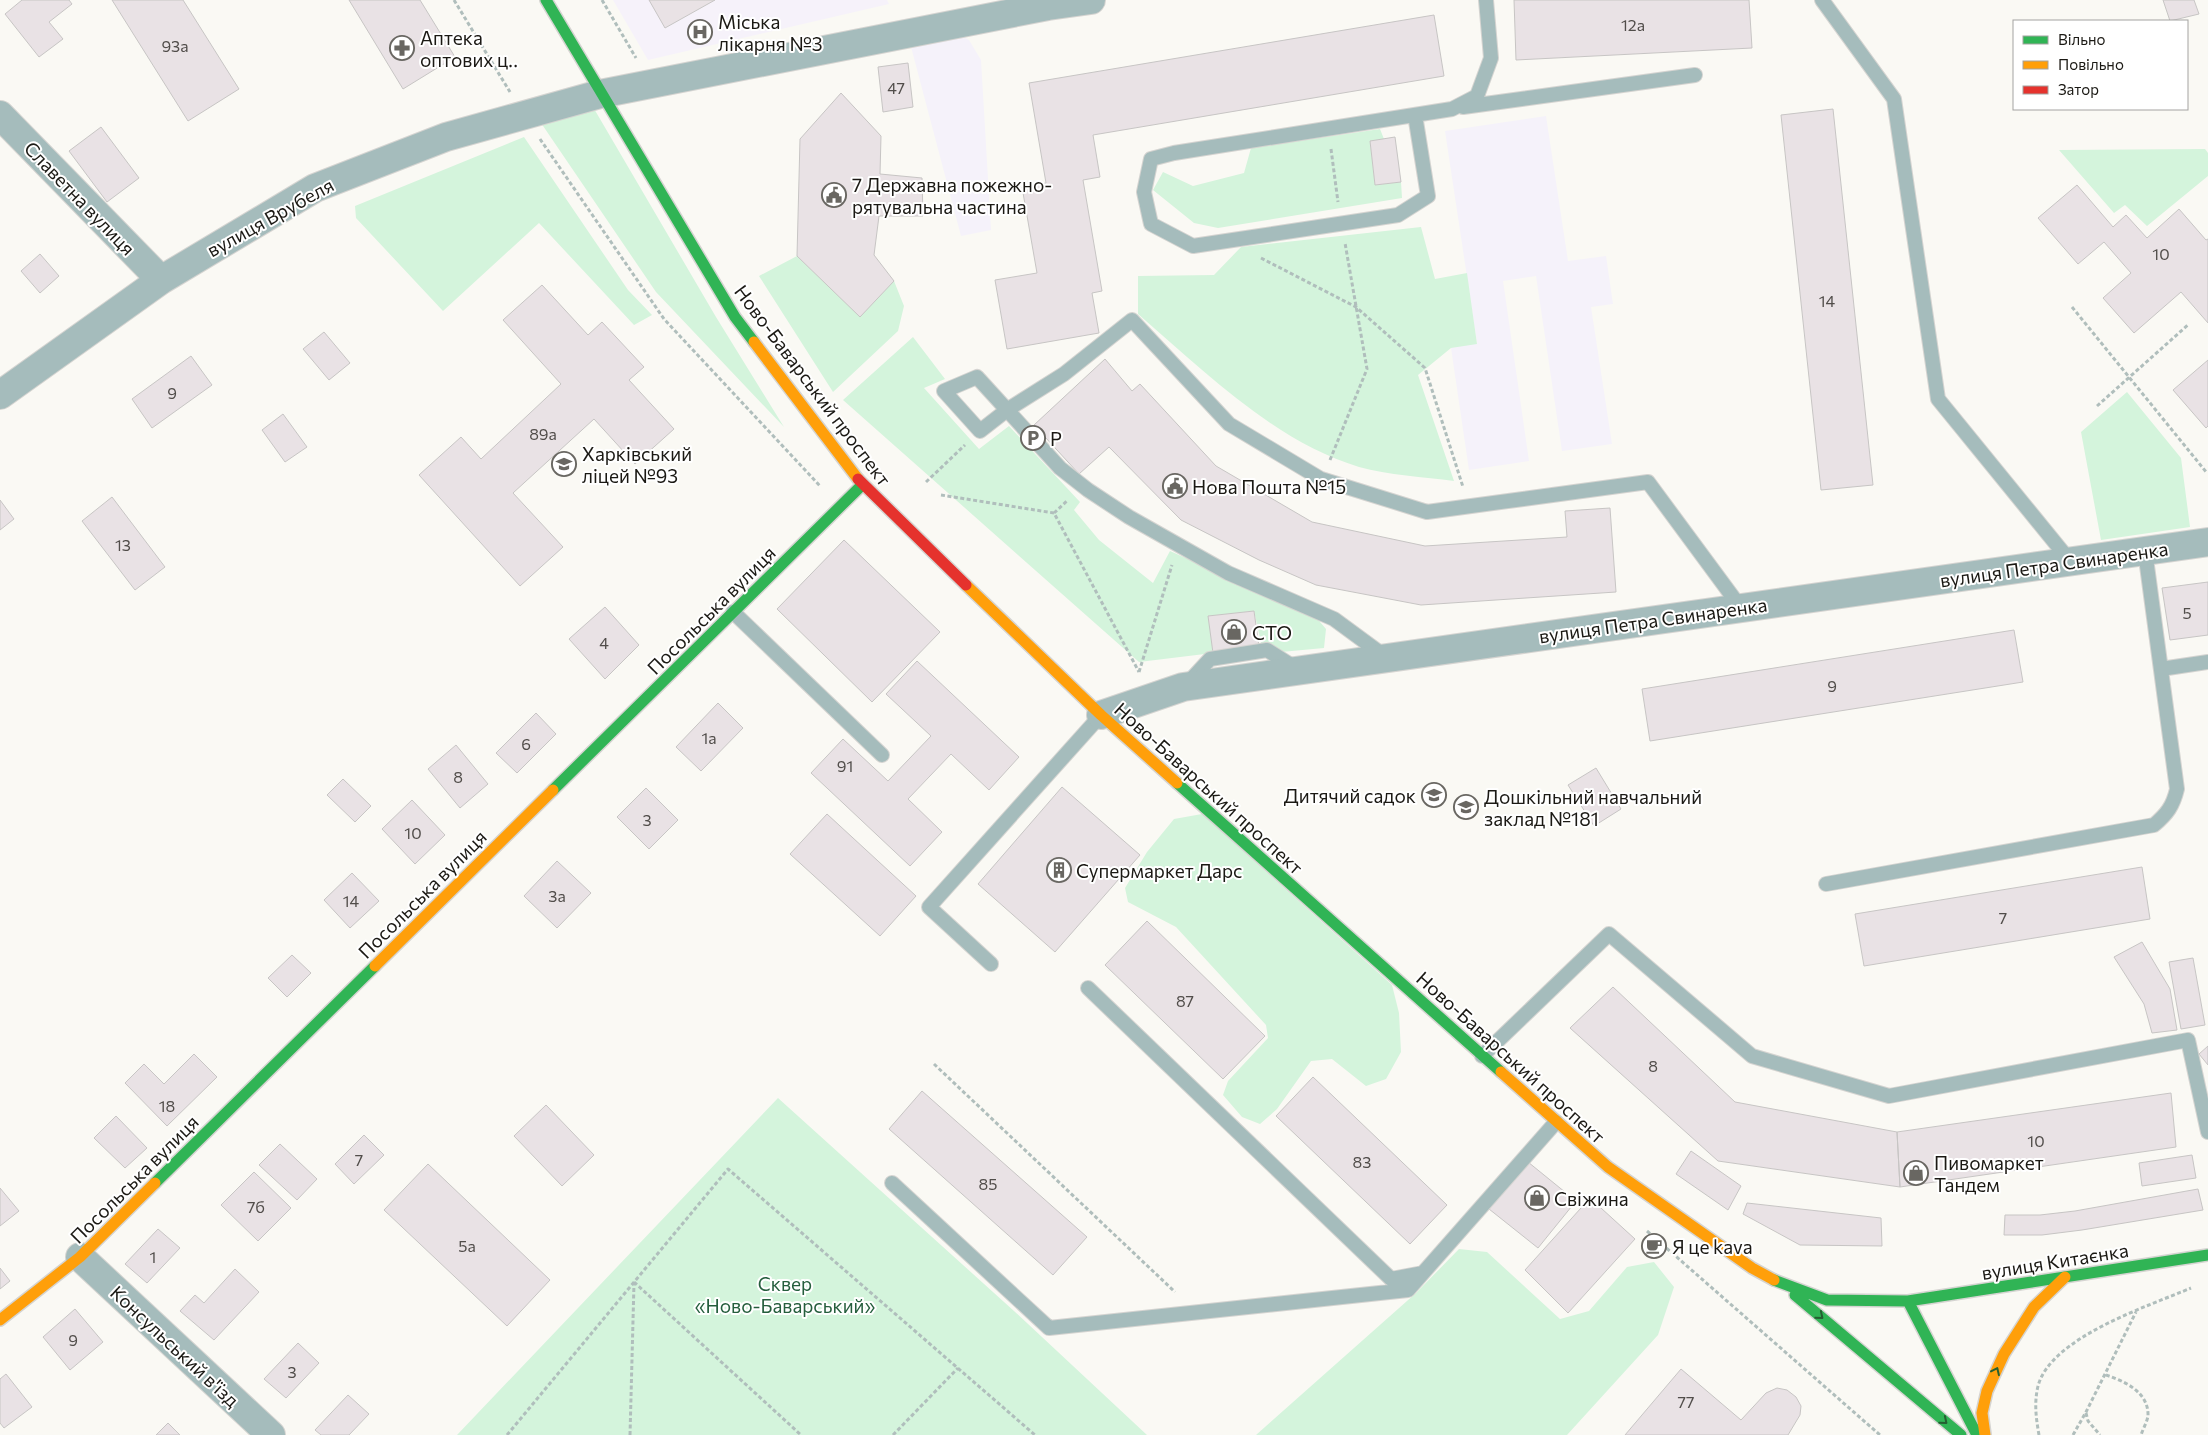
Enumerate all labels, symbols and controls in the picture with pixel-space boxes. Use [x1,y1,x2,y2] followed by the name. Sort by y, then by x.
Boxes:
[718,10,823,55] place label: Міська лікарня №3
[1621,15,1645,34] house number: 12а
[687,19,713,45] hospital icon: Міська лікарня №3
[2013,20,2188,110] legend
[420,26,518,71] place label: Аптека оптових ц‥
[2058,30,2105,48] text: Вільно
[389,35,415,61] pharmacy icon: Аптека оптових ц‥
[161,36,189,55] house number: 93а
[2058,55,2124,73] text: Повільно
[887,78,905,97] house number: 47
[2058,80,2099,98] text: Затор
[20,136,140,260] street label: Славетна вулиця
[203,173,337,261] street label: вулиця Врубеля
[852,173,1052,218] place label: 7 Державна пожежно- рятувальна частина
[821,182,847,208] public building icon: 7 Державна пожежно- рятувальна частина
[2152,244,2170,263] house number: 10
[730,280,896,490] street label: Ново-Баварський проспект
[1819,291,1836,310] house number: 14
[167,383,177,402] house number: 9
[529,424,557,443] house number: 89а
[1020,425,1046,451] parking icon: Р
[1050,427,1062,450] place label: Р
[582,442,692,487] place label: Харківський ліцей №93
[551,451,577,477] school or university icon: Харківський ліцей №93
[1162,473,1188,499] public building icon: Нова Пошта №15
[1192,475,1346,498] place label: Нова Пошта №15
[115,535,131,554] house number: 13
[1938,537,2170,591] street label: вулиця Петра Свинаренка
[642,541,780,679] street label: Посольська вулиця
[1537,593,1769,647] street label: вулиця Петра Свинаренка
[2182,603,2192,622] house number: 5
[1221,619,1247,645] shop icon: СТО
[1252,621,1292,644] place label: СТО
[599,633,609,652] house number: 4
[1827,676,1837,695] house number: 9
[1110,697,1308,879] street label: Ново-Баварський проспект
[701,728,717,747] house number: 1а
[521,734,531,753] house number: 6
[837,756,853,775] house number: 91
[453,767,463,786] house number: 8
[1421,782,1447,808] school or university icon: Дитячий садок
[1284,784,1416,807] place label: Дитячий садок
[1484,785,1702,830] place label: Дошкільний навчальний заклад №181
[1453,794,1479,820] school or university icon: Дошкільний навчальний заклад №181
[642,810,652,829] house number: 3
[404,823,422,842] house number: 10
[353,825,491,963] street label: Посольська вулиця
[1046,857,1072,883] building icon: Супермаркет Дарс
[1076,859,1242,882] place label: Супермаркет Дарс
[548,886,566,905] house number: 3а
[343,891,360,910] house number: 14
[1999,908,2007,927] house number: 7
[1412,966,1610,1148] street label: Ново-Баварський проспект
[1176,991,1194,1010] house number: 87
[1648,1056,1658,1075] house number: 8
[159,1096,175,1115] house number: 18
[65,1110,203,1248] street label: Посольська вулиця
[2027,1131,2045,1150] house number: 10
[355,1150,363,1169] house number: 7
[1934,1151,2044,1196] place label: Пивомаркет Тандем
[1353,1152,1371,1171] house number: 83
[1903,1160,1929,1186] shop icon: Пивомаркет Тандем
[979,1174,997,1193] house number: 85
[1524,1185,1550,1211] shop icon: Свіжина
[1554,1187,1629,1210] place label: Свіжина
[247,1197,265,1216] house number: 7б
[1641,1233,1667,1259] cafe icon: Я це kava
[1672,1235,1753,1258] place label: Я це kava
[458,1236,476,1255] house number: 5а
[1980,1238,2130,1284] street label: вулиця Китаєнка
[150,1247,156,1266] house number: 1
[695,1272,875,1317] park label: Сквер «Ново-Баварський»
[106,1280,244,1412] street label: Консульський в'їзд
[1814,1311,1823,1319] one-way arrow
[68,1330,78,1349] house number: 9
[287,1362,297,1381] house number: 3
[1990,1368,2000,1377] one-way arrow
[1678,1392,1694,1411] house number: 77
[1938,1415,1947,1423] one-way arrow

